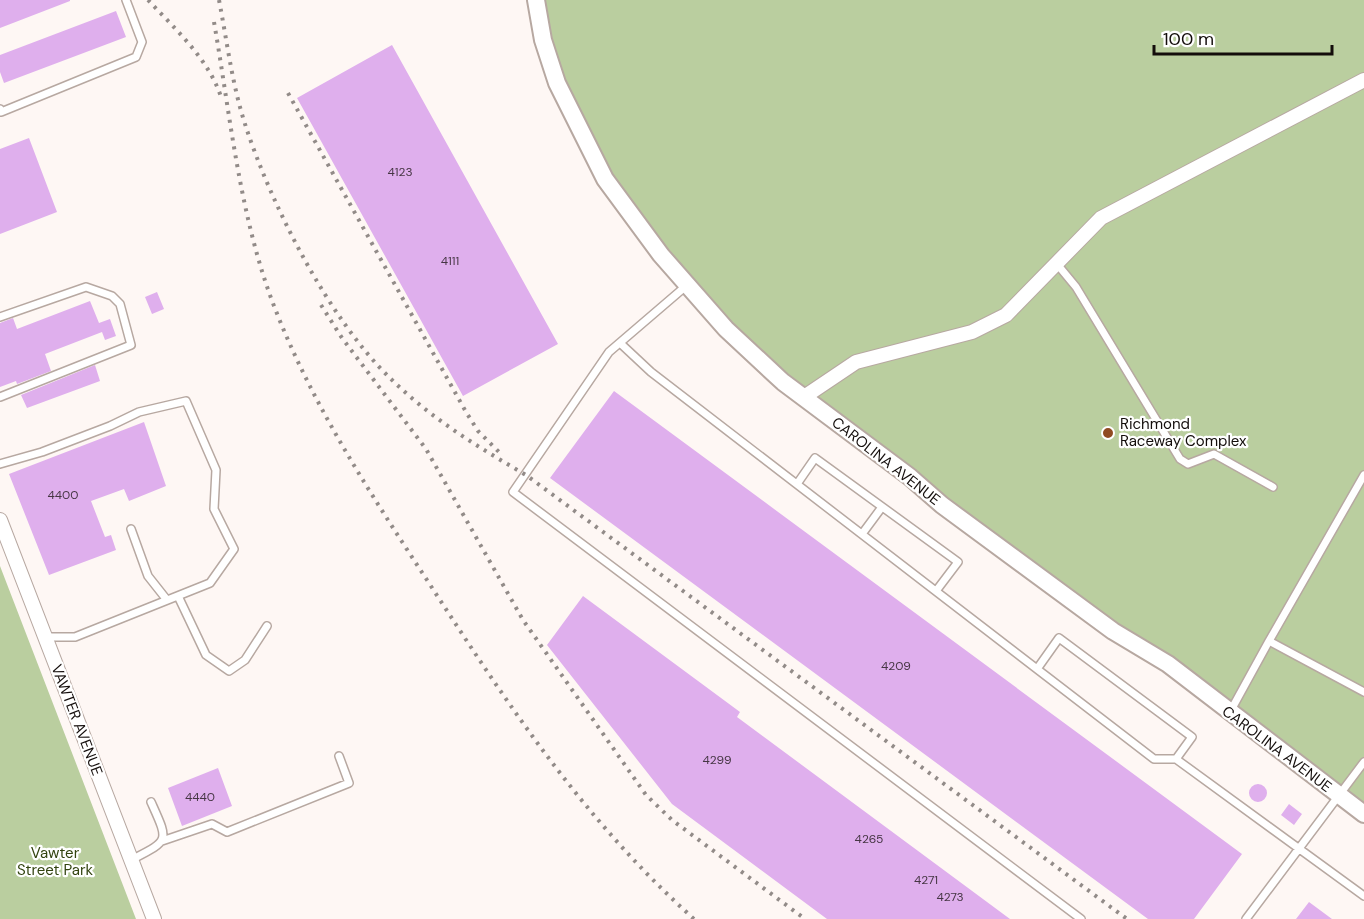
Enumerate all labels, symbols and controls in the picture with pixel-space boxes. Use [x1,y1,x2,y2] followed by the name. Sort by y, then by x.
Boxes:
[1154,18,1332,56] scale bar
[1163,27,1214,51] text: 100 m
[387,164,413,180] house number: 4123
[441,253,459,269] house number: 4111
[828,412,944,510] street label: CAROLINA AVENUE
[1120,414,1247,451] place label: Richmond Raceway Complex
[1101,426,1115,440] marker: Richmond Raceway Complex
[48,487,78,503] house number: 4400
[881,658,911,674] house number: 4209
[47,662,107,778] street label: VAWTER AVENUE
[1218,701,1336,797] street label: CAROLINA AVENUE
[702,752,732,768] house number: 4299
[185,789,215,805] house number: 4440
[855,831,883,847] house number: 4265
[17,843,93,880] park label: Vawter Street Park
[914,872,938,888] house number: 4271
[936,889,964,905] house number: 4273

